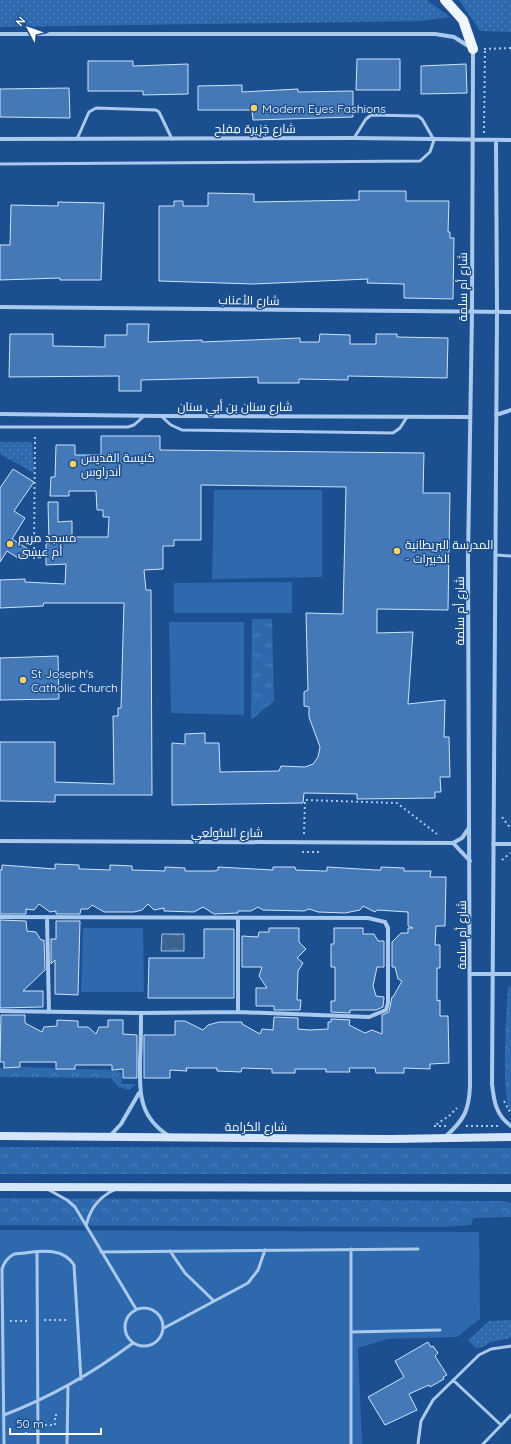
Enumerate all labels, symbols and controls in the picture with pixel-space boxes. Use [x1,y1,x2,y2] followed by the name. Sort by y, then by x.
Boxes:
[8,8,48,48] north arrow
[13,14,28,29] text: N
[262,101,386,116] place label: Modern Eyes Fashions
[249,103,259,113] marker: Modern Eyes Fashions
[214,121,296,137] street label: شارع جَزِيرة مِفلِح
[455,252,471,322] street label: شارع أم سلمة
[218,292,280,309] street label: شارع الأعناب
[178,399,293,417] street label: شارع سنان بن أبي سنان
[81,450,155,479] place label: كنيسة القديس أندراوس
[68,459,78,469] marker: كنيسة القديس أندراوس
[18,530,76,560] place label: مسجد مريم أم عيسى
[405,537,493,566] place label: المدرسة البريطانية - الخبيرات
[5,539,15,549] marker: مسجد مريم أم عيسى
[392,546,402,556] marker: المدرسة البريطانية - الخبيرات
[452,576,468,646] street label: شارع أم سلمة
[31,666,118,695] place label: St Joseph's Catholic Church
[18,675,28,685] marker: St Joseph's Catholic Church
[191,825,263,843] street label: شارع السُّولَعِي
[454,900,470,970] street label: شارع أم سلمة
[225,1119,287,1135] street label: شارع الكرامة
[10,1410,101,1436] scale bar
[16,1416,44,1431] text: 50 m

